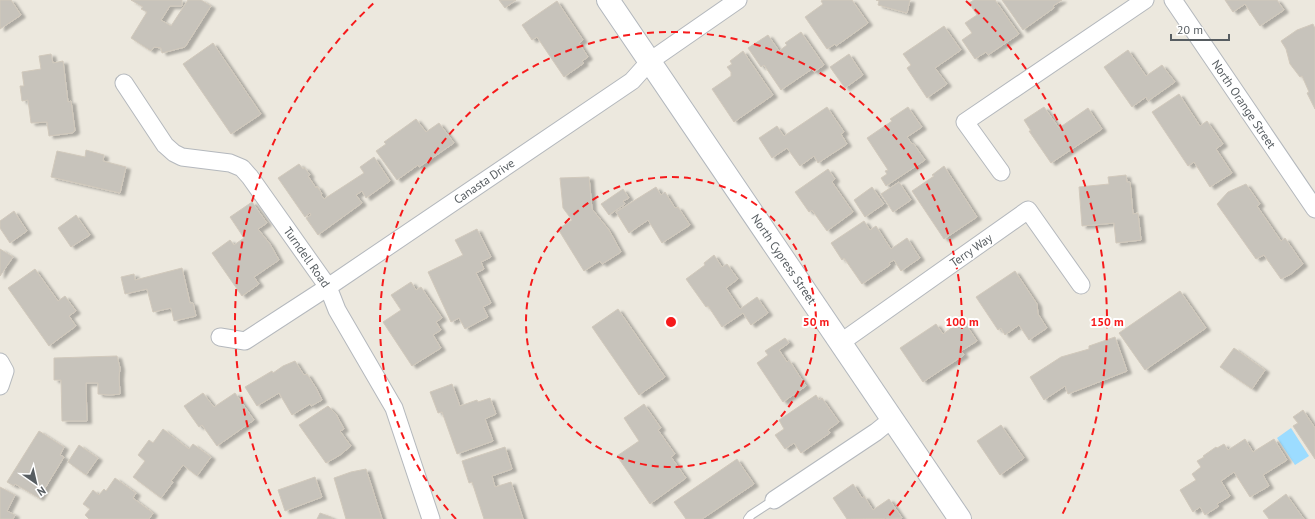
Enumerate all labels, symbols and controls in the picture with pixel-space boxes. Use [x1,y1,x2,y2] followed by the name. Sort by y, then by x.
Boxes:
[1171,16,1229,42] scale bar
[1177,22,1203,37] text: 20 m
[1209,57,1279,151] street label: North Orange Street
[451,155,517,207] street label: Canasta Drive
[748,211,820,307] street label: North Cypress Street
[281,224,333,290] street label: Turndell Road
[947,230,995,270] street label: Terry Way
[803,314,829,329] text: 50 m
[945,314,979,329] text: 100 m
[1090,314,1124,329] text: 150 m
[664,315,678,329] centre of rings
[16,463,56,503] north arrow
[35,483,49,499] text: N

